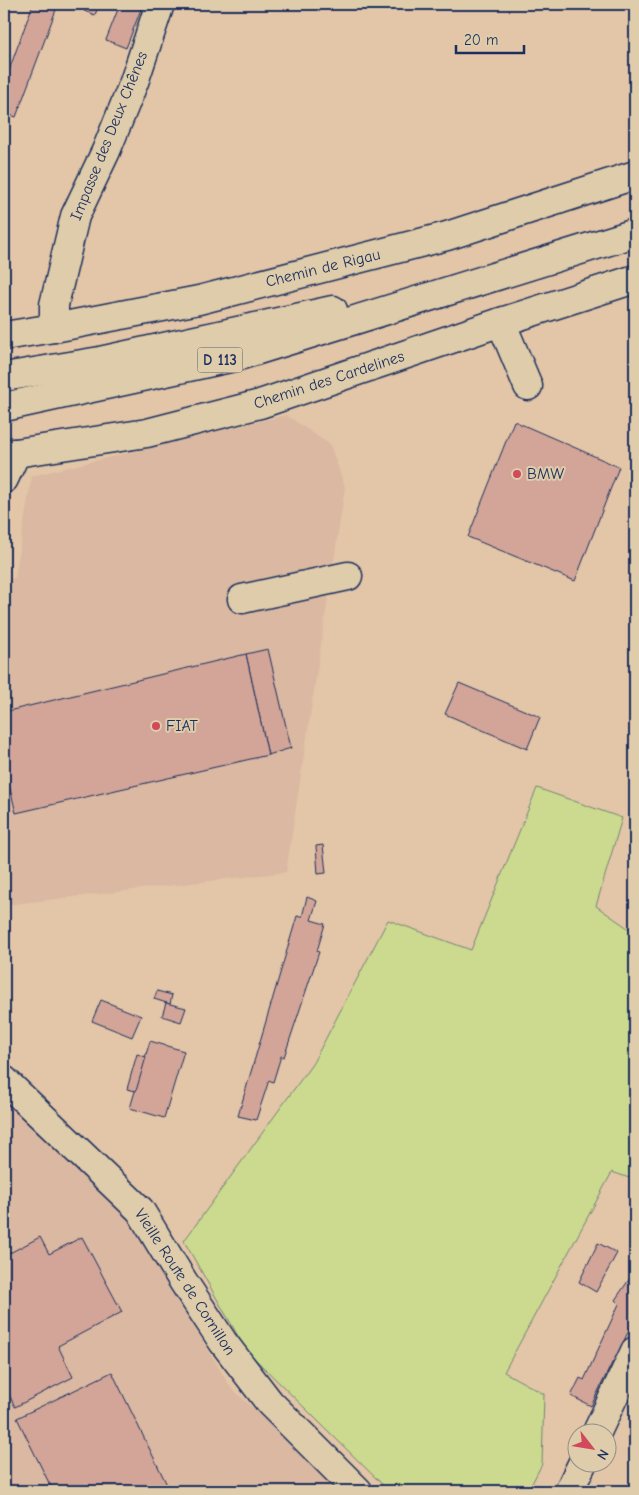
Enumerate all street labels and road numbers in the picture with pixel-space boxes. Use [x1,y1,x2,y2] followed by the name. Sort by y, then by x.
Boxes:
[67,49,151,223] street label: Impasse des Deux Chênes
[264,245,382,291] street label: Chemin de Rigau
[252,347,407,413] street label: Chemin des Cardelines
[198,348,242,372] road number: D 113
[131,1205,239,1359] street label: Vieille Route de Cornillon

